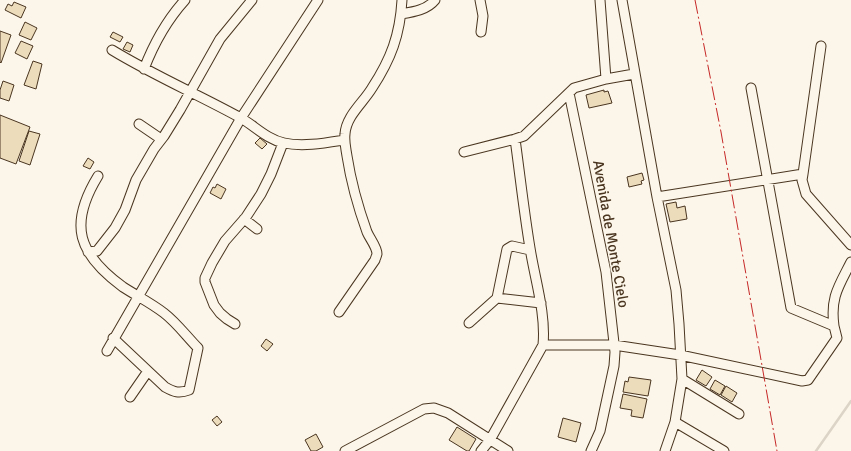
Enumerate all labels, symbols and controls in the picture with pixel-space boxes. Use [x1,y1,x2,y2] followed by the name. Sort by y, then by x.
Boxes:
[589,159,633,309] street label: Avenida de Monte Cielo

